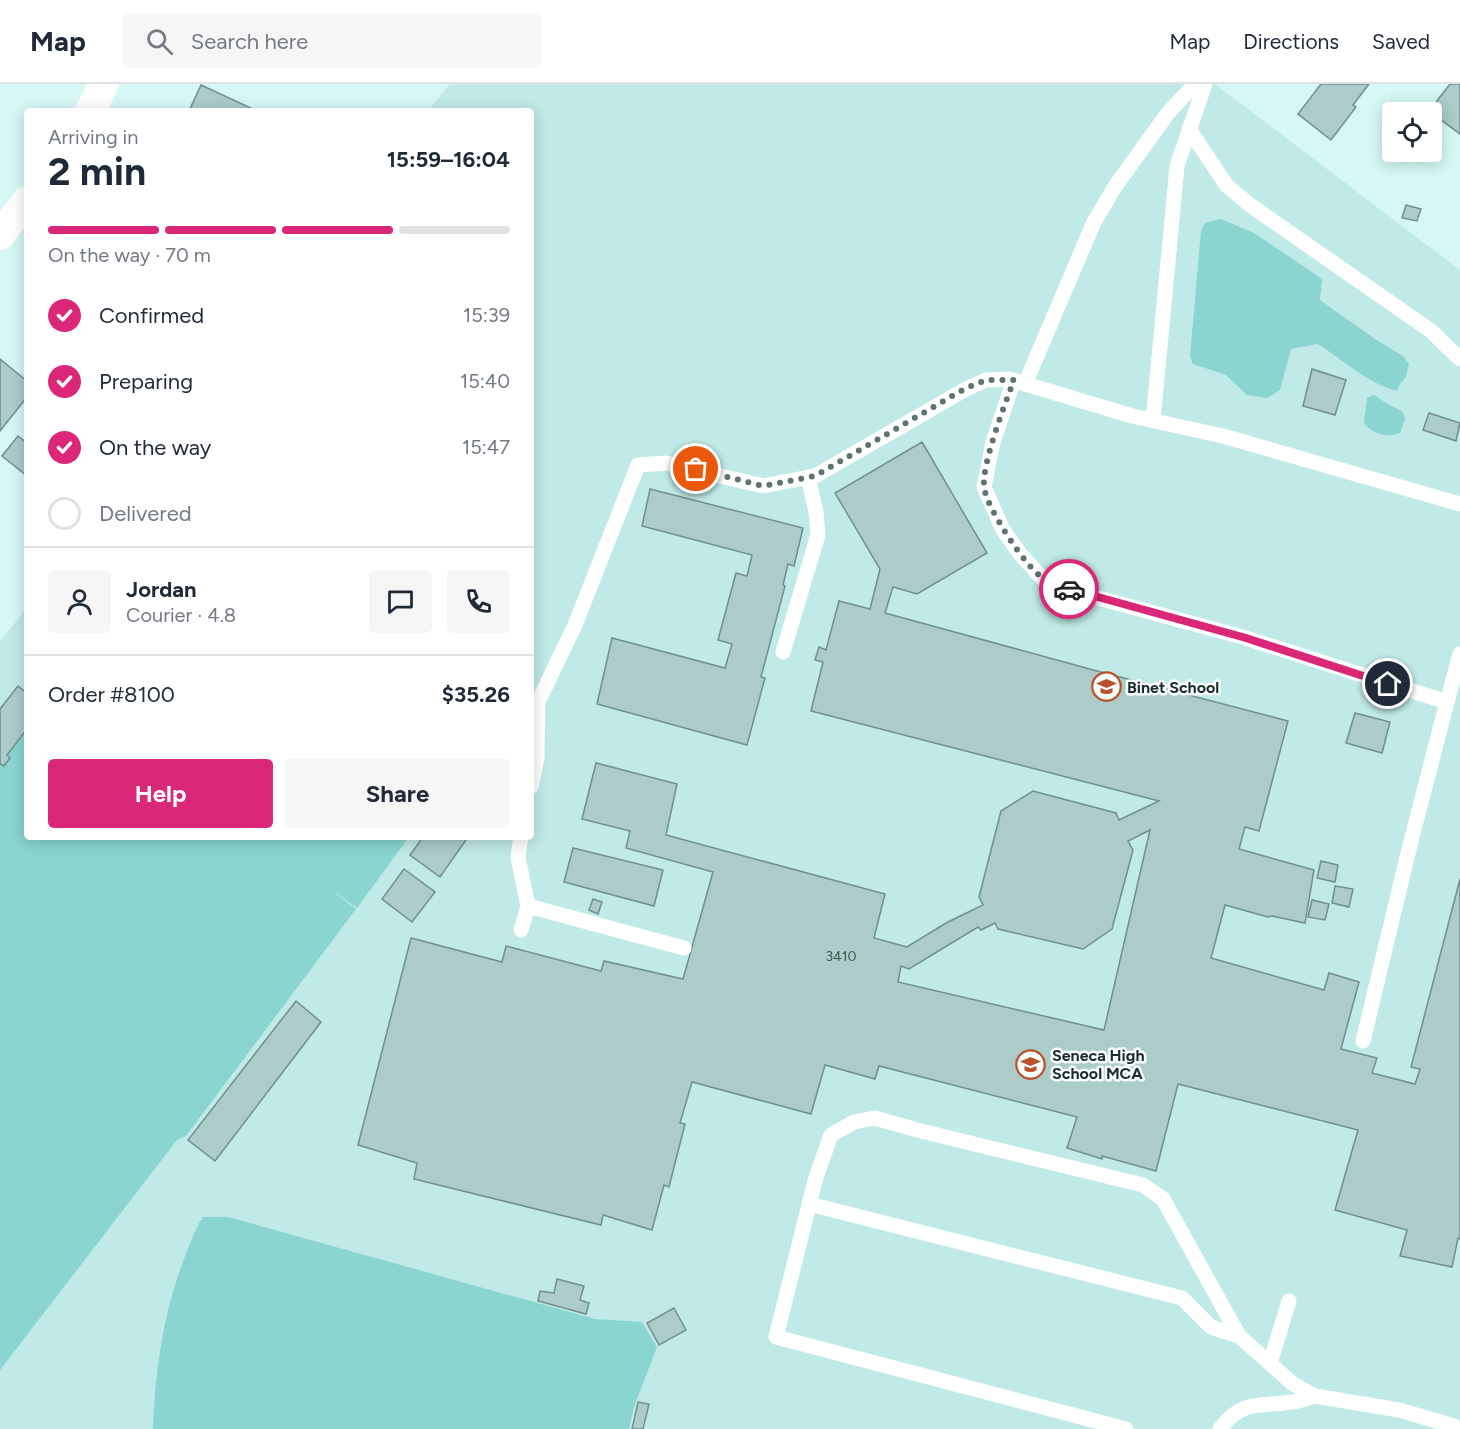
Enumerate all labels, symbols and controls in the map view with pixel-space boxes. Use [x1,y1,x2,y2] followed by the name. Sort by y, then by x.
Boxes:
[122,14,542,68] search box
[30,24,86,58] text: Map
[143,25,176,58] icon: search
[191,28,308,55] text: Search here
[1169,29,1210,54] text: Map
[1243,29,1339,54] text: Directions
[1372,29,1430,54] text: Saved
[1382,102,1442,162] map controls
[1382,102,1442,162] button: locate
[48,125,138,149] text: Arriving in
[387,146,510,173] text: 15:59–16:04
[48,148,146,195] text: 2 min
[48,243,211,267] text: On the way · 70 m
[48,299,81,332] icon: check
[99,302,204,329] text: Confirmed
[463,303,510,327] text: 15:39
[48,365,81,398] icon: check
[99,368,193,395] text: Preparing
[460,369,510,393] text: 15:40
[48,431,81,464] icon: check
[99,434,211,461] text: On the way
[462,435,510,459] text: 15:47
[670,443,721,494] pin
[679,452,712,485] icon: bag
[99,500,192,527] text: Delivered
[1039,559,1099,619] courier
[48,570,111,633] button: person
[369,570,432,633] button: chat
[447,570,510,633] button: phone
[1053,573,1086,606] icon: car
[126,576,197,603] text: Jordan
[126,603,236,627] text: Courier · 4.8
[1362,658,1413,709] pin
[1371,667,1404,700] icon: home
[1090,671,1122,703] school or university icon: Binet School
[1127,678,1219,697] place label: Binet School
[48,681,175,708] text: Order #8100
[442,681,510,708] text: $35.26
[48,759,273,828] button: Help
[285,759,510,828] button: Share
[825,948,857,965] house number: 3410
[1052,1046,1145,1083] place label: Seneca High School MCA
[1015,1048,1047,1080] school or university icon: Seneca High School MCA

